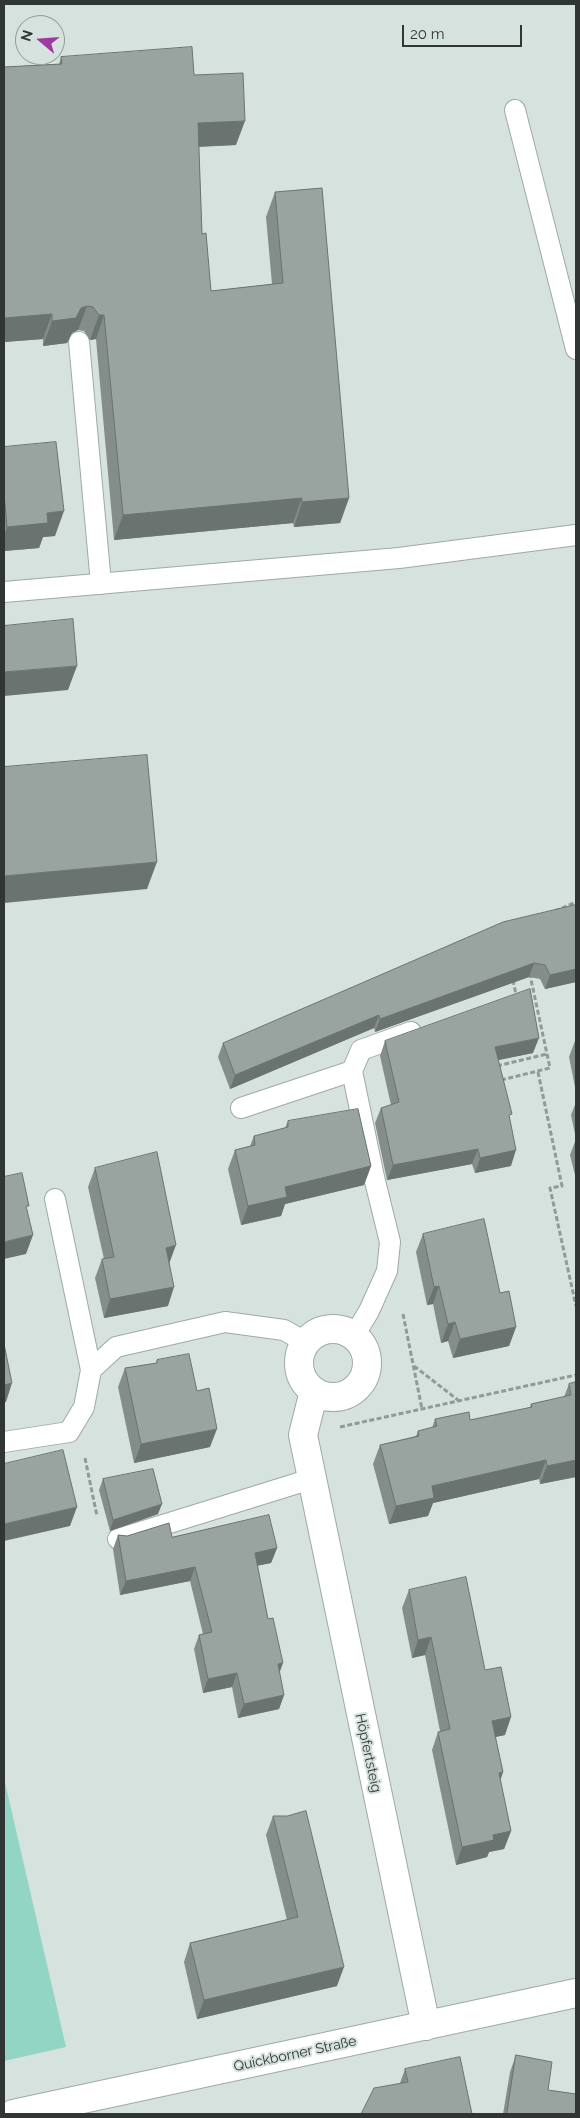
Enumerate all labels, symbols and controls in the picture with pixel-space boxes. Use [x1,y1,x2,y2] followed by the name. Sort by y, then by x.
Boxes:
[15,15,65,65] north arrow
[405,15,525,47] scale bar
[410,25,445,43] text: 20 m
[17,28,36,43] text: N
[351,1712,385,1794] street label: Höpfertsteig
[232,2033,358,2075] street label: Quickborner Straße

